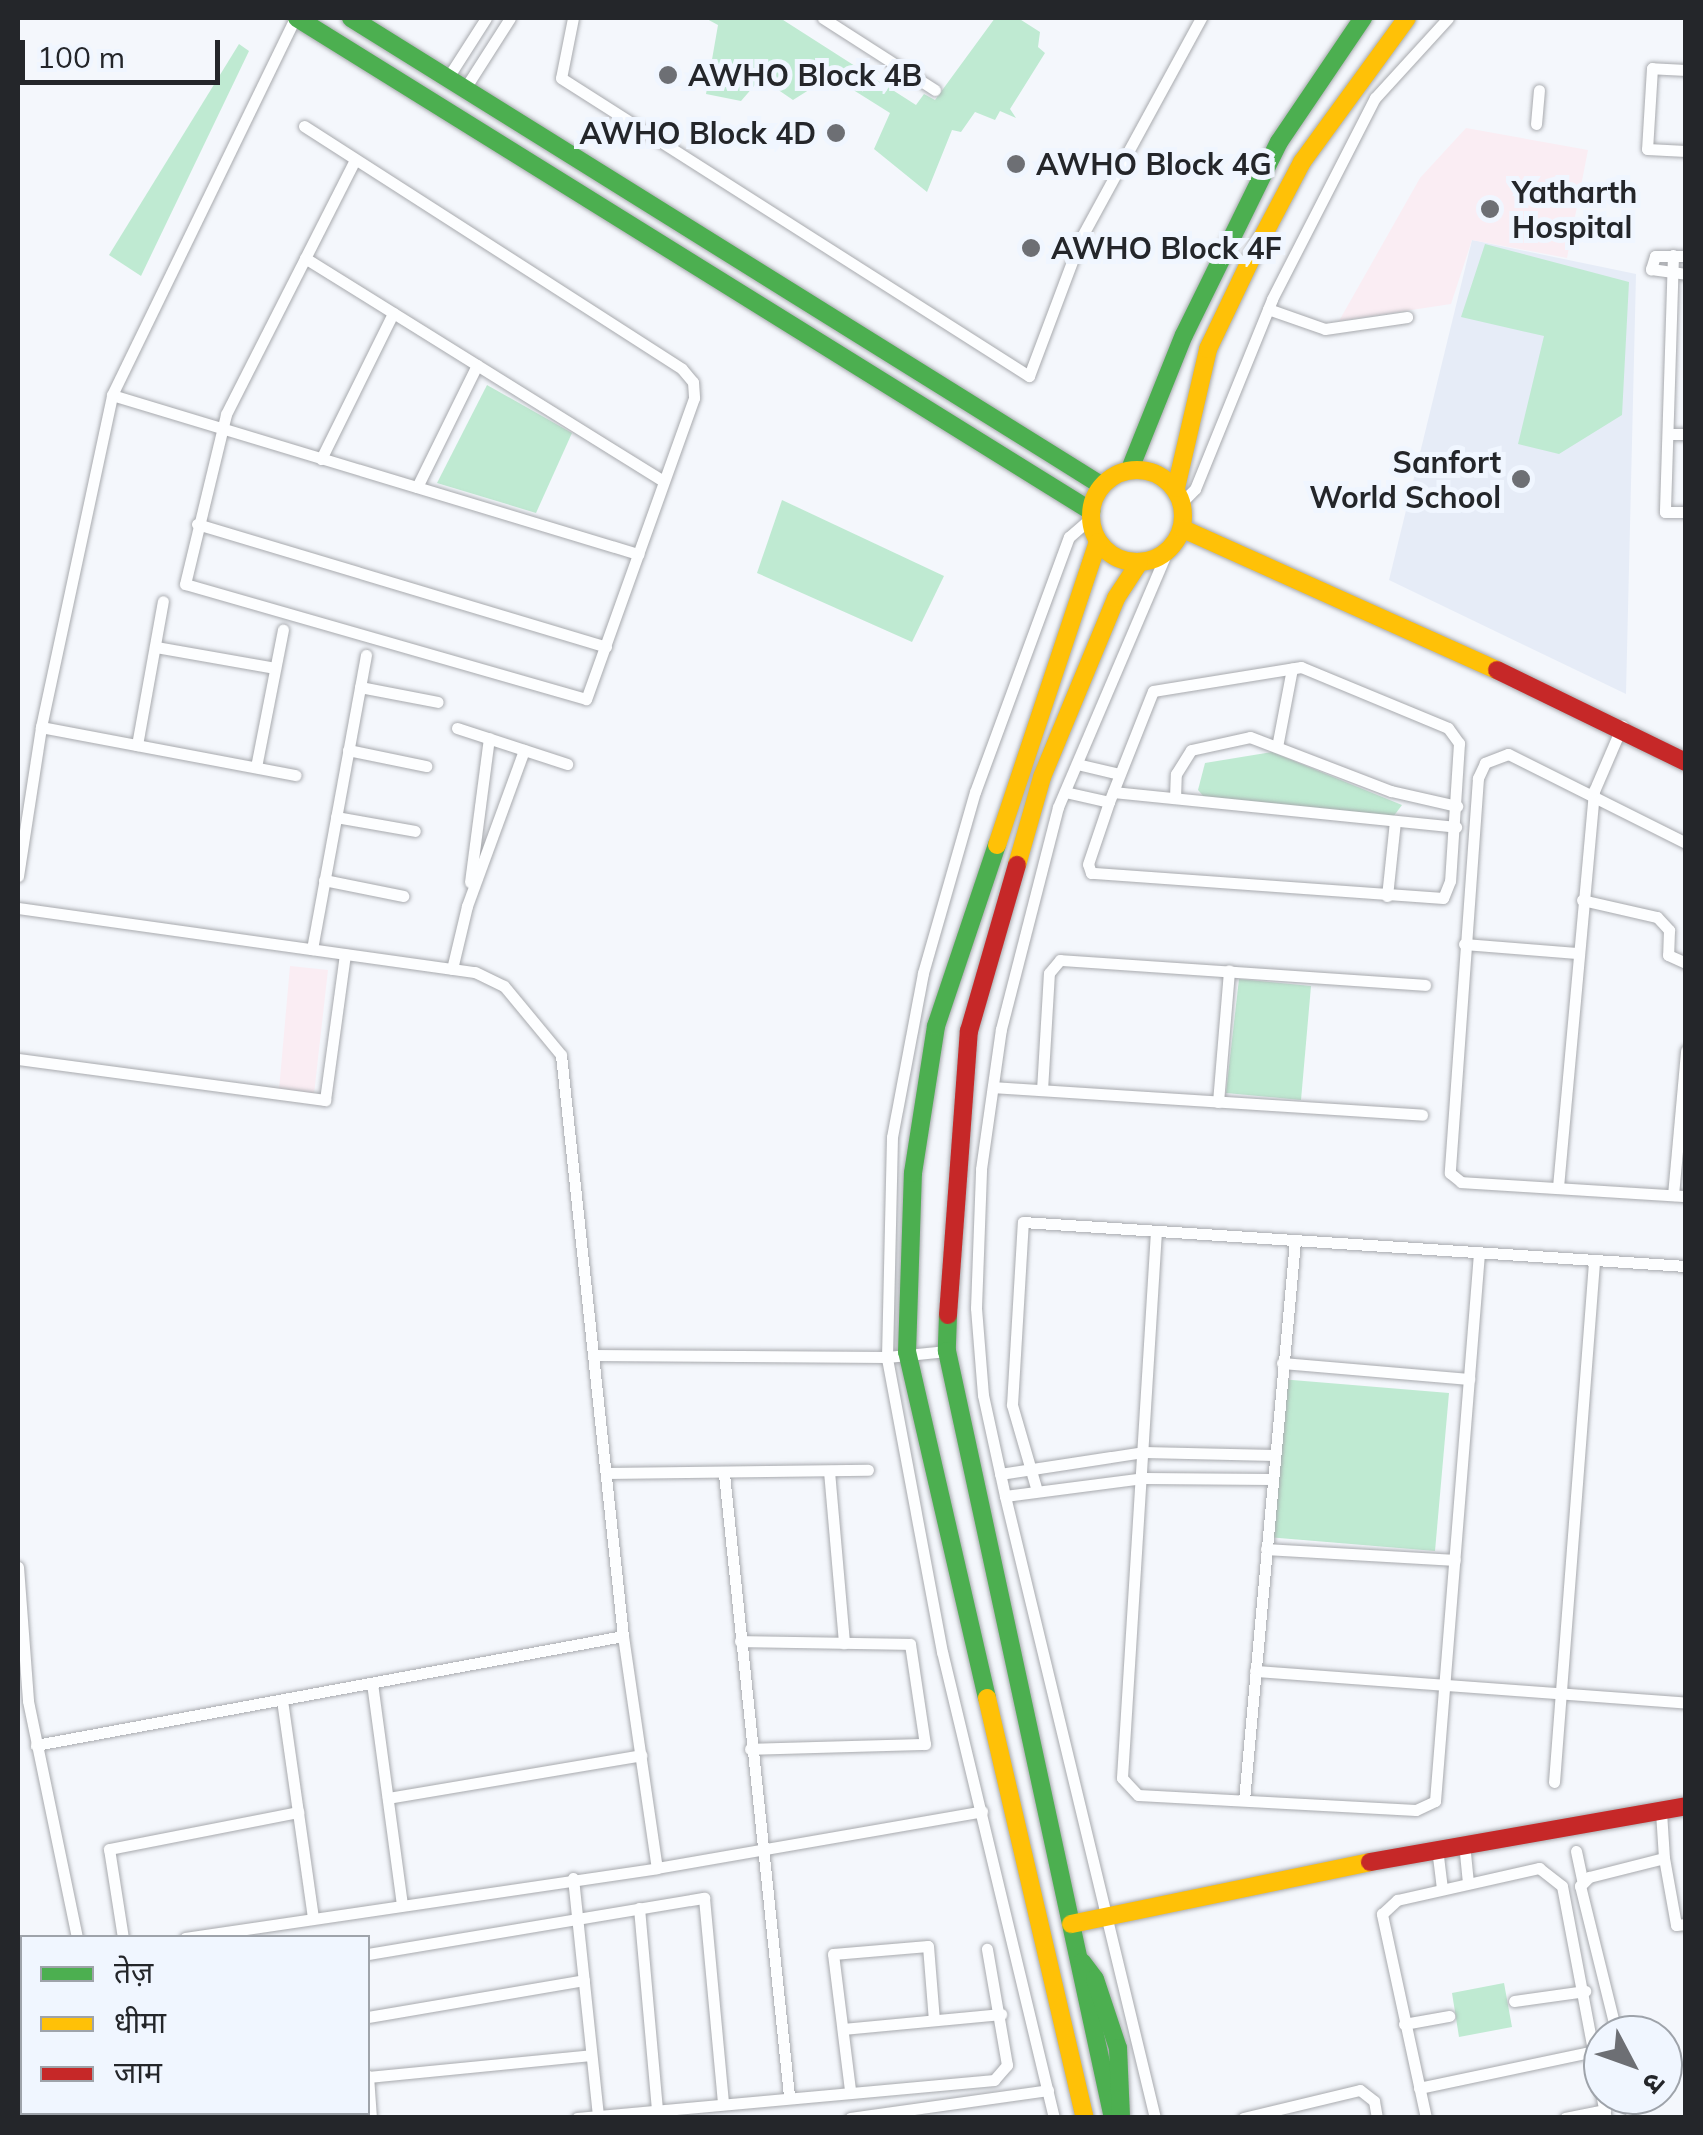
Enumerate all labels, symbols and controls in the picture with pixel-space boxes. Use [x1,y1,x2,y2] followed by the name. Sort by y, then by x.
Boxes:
[25,20,225,82] scale bar
[37,38,125,76] text: 100 m
[688,57,922,93] place label: AWHO Block 4B
[657,64,679,86] marker: AWHO Block 4B
[580,115,816,151] place label: AWHO Block 4D
[825,122,847,144] marker: AWHO Block 4D
[1036,146,1272,182] place label: AWHO Block 4G
[1005,153,1027,175] marker: AWHO Block 4G
[1512,174,1637,244] place label: Yatharth Hospital
[1477,196,1503,222] marker: Yatharth Hospital
[1051,230,1282,266] place label: AWHO Block 4F
[1020,237,1042,259] marker: AWHO Block 4F
[1309,444,1501,514] place label: Sanfort World School
[1510,468,1532,490] marker: Sanfort World School
[20,1935,370,2115] legend
[114,1953,153,1991] text: तेज़
[114,2003,166,2041] text: धीमा
[1583,2015,1683,2115] north arrow
[114,2053,162,2091] text: जाम
[1636,2066,1673,2101] text: उ

